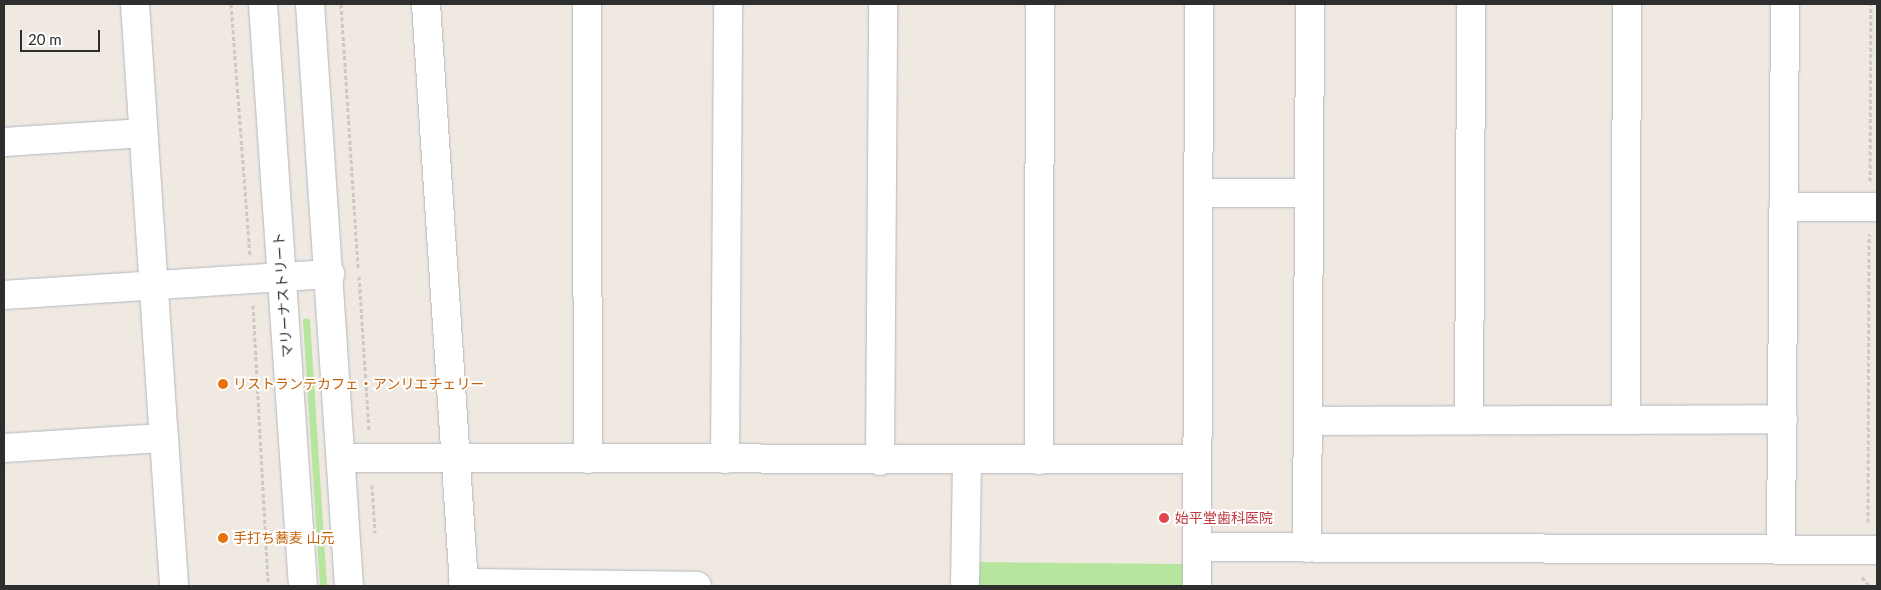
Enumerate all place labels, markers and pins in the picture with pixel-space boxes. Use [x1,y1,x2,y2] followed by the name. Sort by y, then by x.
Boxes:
[233,376,485,392] place label: リストランテカフェ・アンリエチェリー
[217,378,229,390] marker: リストランテカフェ・アンリエチェリー
[1175,510,1273,526] place label: 始平堂歯科医院
[1157,511,1171,525] marker: 始平堂歯科医院
[233,530,335,546] place label: 手打ち蕎麦 山元
[217,532,229,544] marker: 手打ち蕎麦 山元

